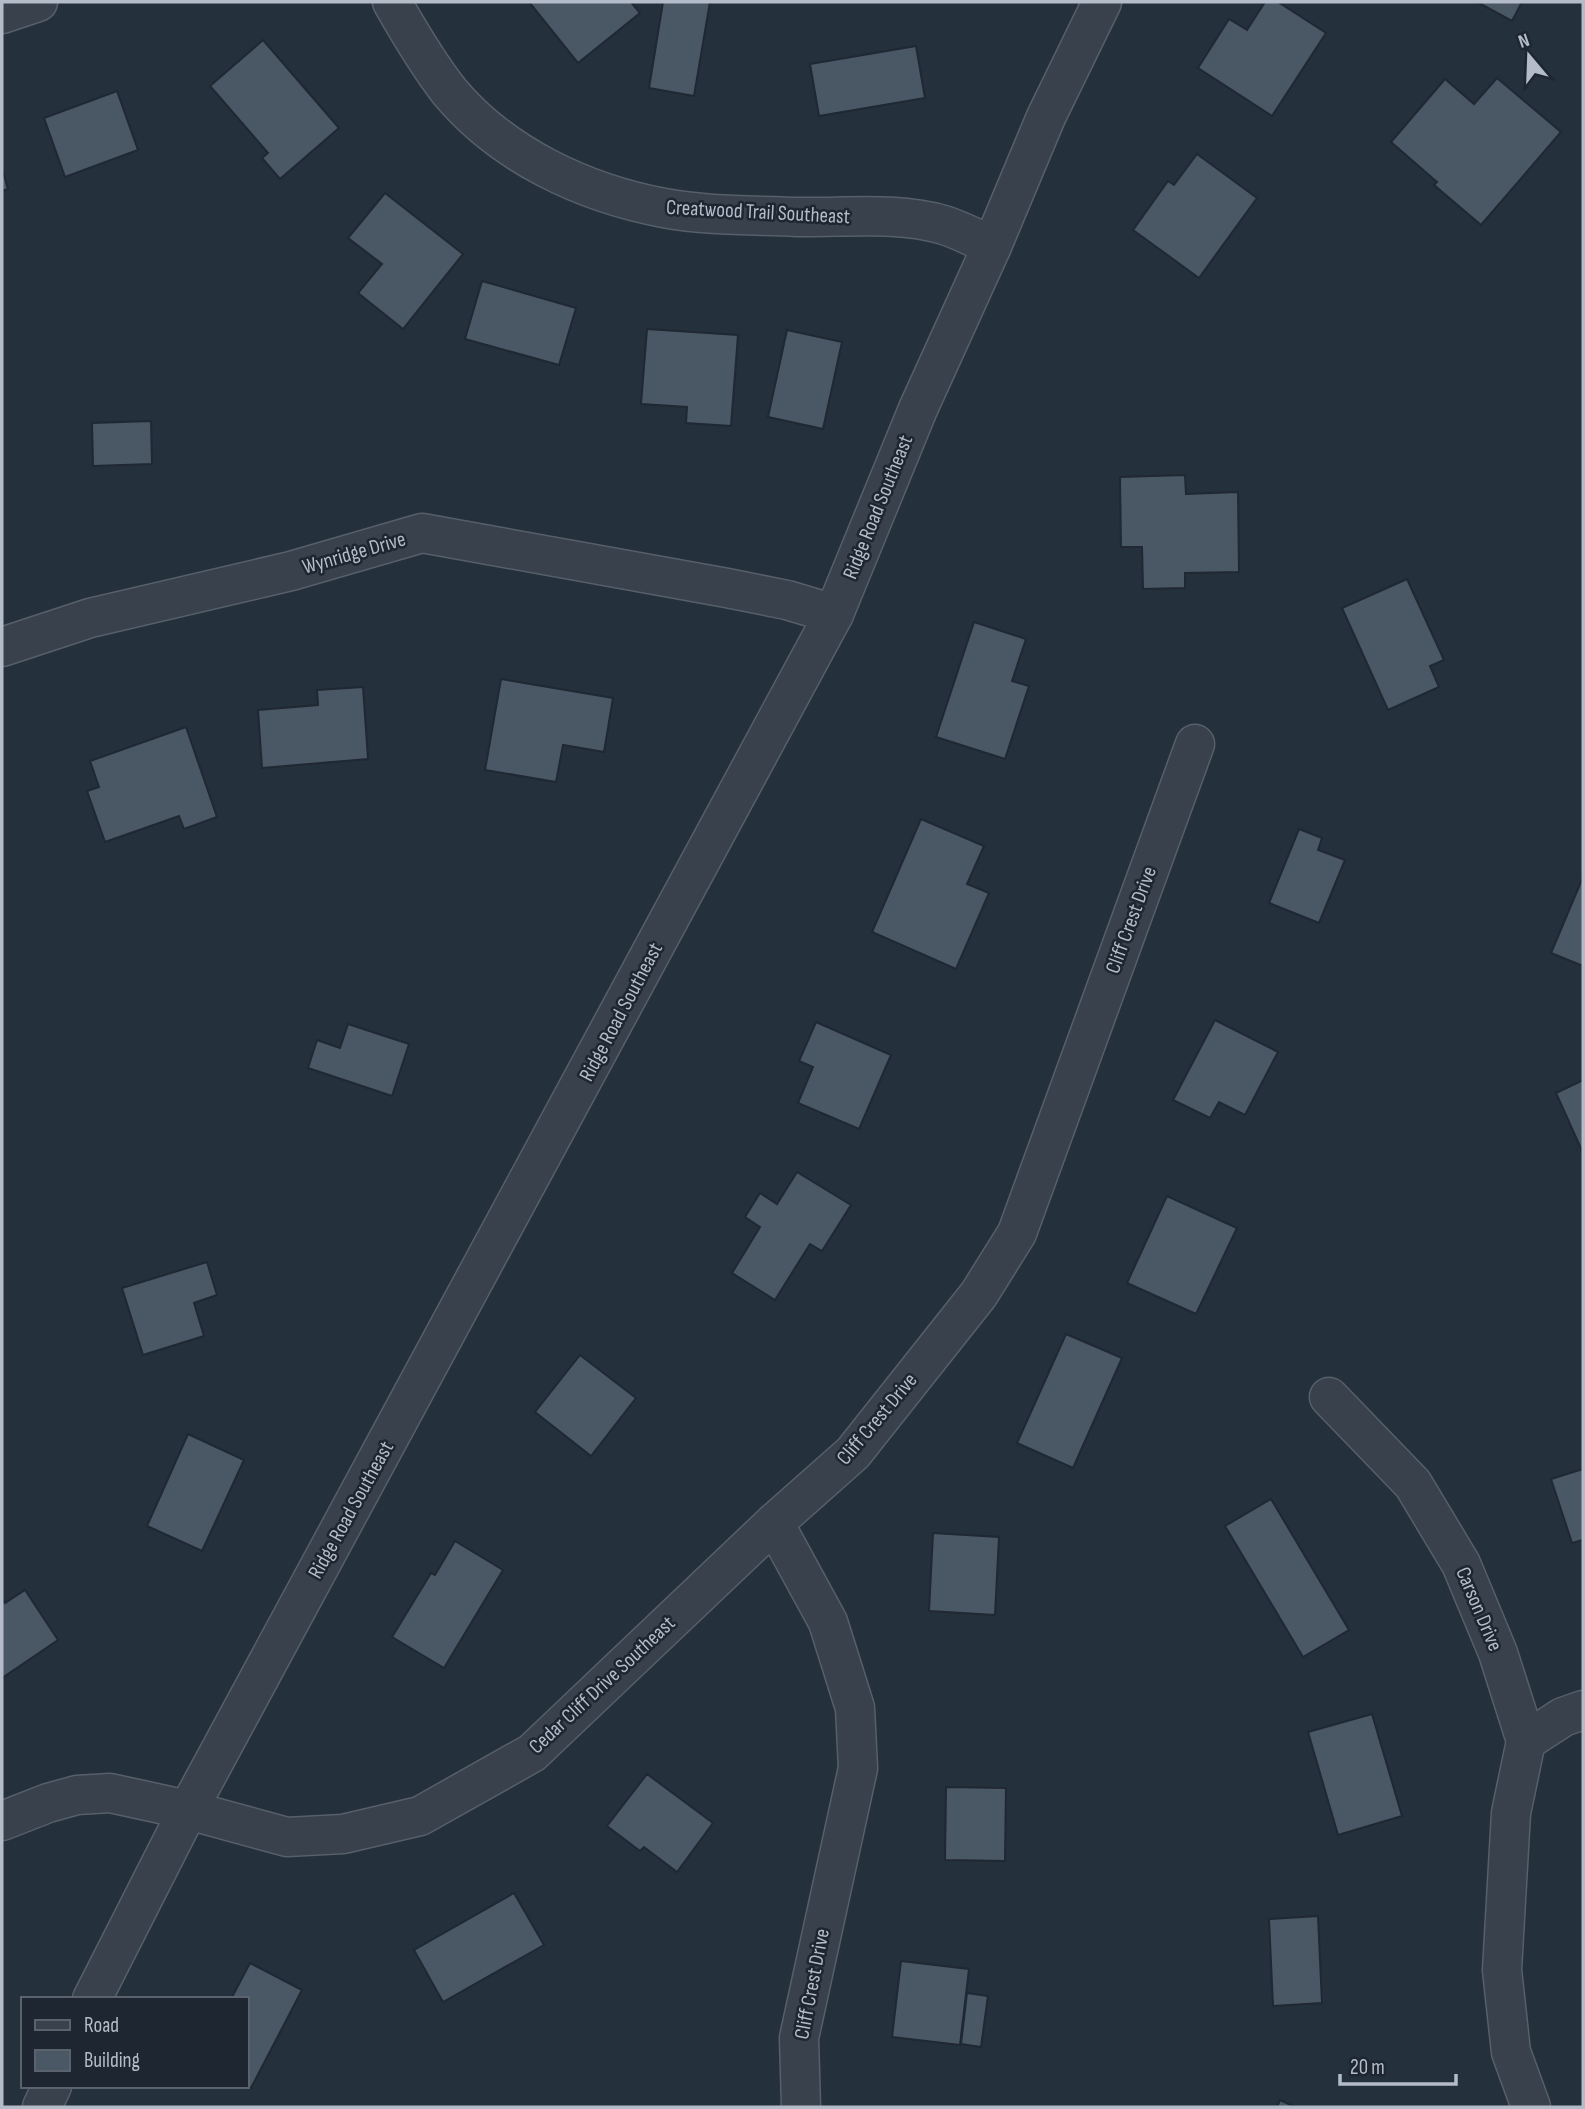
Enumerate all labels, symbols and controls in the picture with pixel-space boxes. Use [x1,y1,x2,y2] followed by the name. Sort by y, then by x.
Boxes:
[1494,21,1564,91] north arrow
[1515,29,1532,54] text: N
[665,195,851,229] street label: Creatwood Trail Southeast
[838,431,918,583] street label: Ridge Road Southeast
[300,526,408,580] street label: Wynridge Drive
[1100,863,1162,977] street label: Cliff Crest Drive
[574,939,668,1085] street label: Ridge Road Southeast
[831,1368,923,1470] street label: Cliff Crest Drive
[303,1437,399,1583] street label: Ridge Road Southeast
[1450,1563,1508,1655] street label: Carson Drive
[524,1611,680,1759] street label: Cedar Cliff Drive Southeast
[789,1927,835,2041] street label: Cliff Crest Drive
[21,1997,248,2088] legend
[84,2013,119,2038] text: Road
[1340,2042,1456,2086] scale bar
[84,2048,140,2073] text: Building
[1350,2055,1385,2080] text: 20 m

